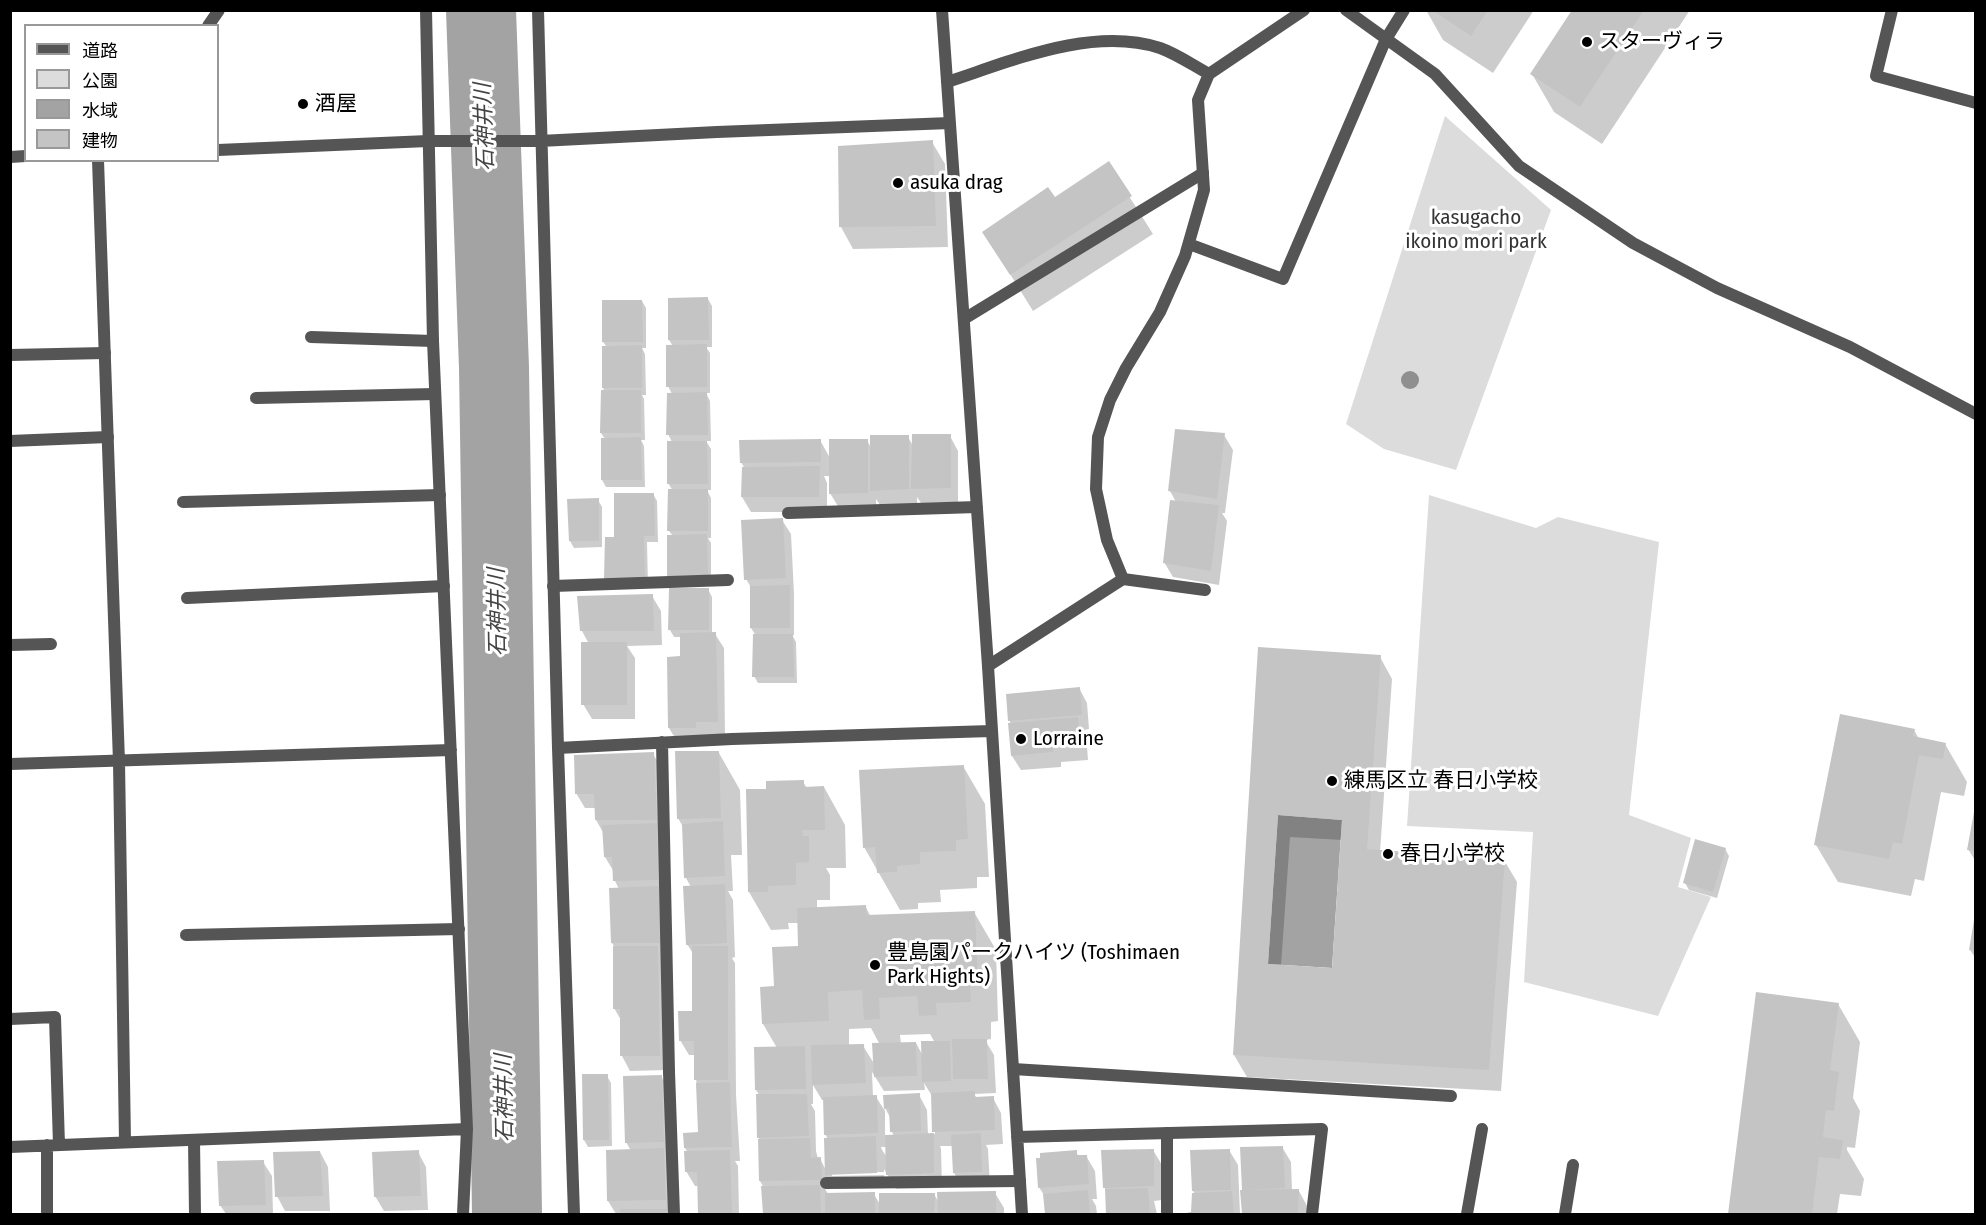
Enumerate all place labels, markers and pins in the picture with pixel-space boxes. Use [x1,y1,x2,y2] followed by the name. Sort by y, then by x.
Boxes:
[1599,29,1725,55] place label: スターヴィラ
[1580,35,1594,49] marker: スターヴィラ
[315,91,357,117] place label: 酒屋
[296,97,310,111] marker: 酒屋
[910,170,1003,196] place label: asuka drag
[891,176,905,190] marker: asuka drag
[1033,726,1104,752] place label: Lorraine
[1014,732,1028,746] marker: Lorraine
[1344,768,1538,794] place label: 練馬区立 春日小学校
[1325,774,1339,788] marker: 練馬区立 春日小学校
[1400,841,1505,867] place label: 春日小学校
[1381,847,1395,861] marker: 春日小学校
[887,940,1180,990] place label: 豊島園パークハイツ (Toshimaen Park Hights)
[868,958,882,972] marker: 豊島園パークハイツ (Toshimaen Park Hights)

